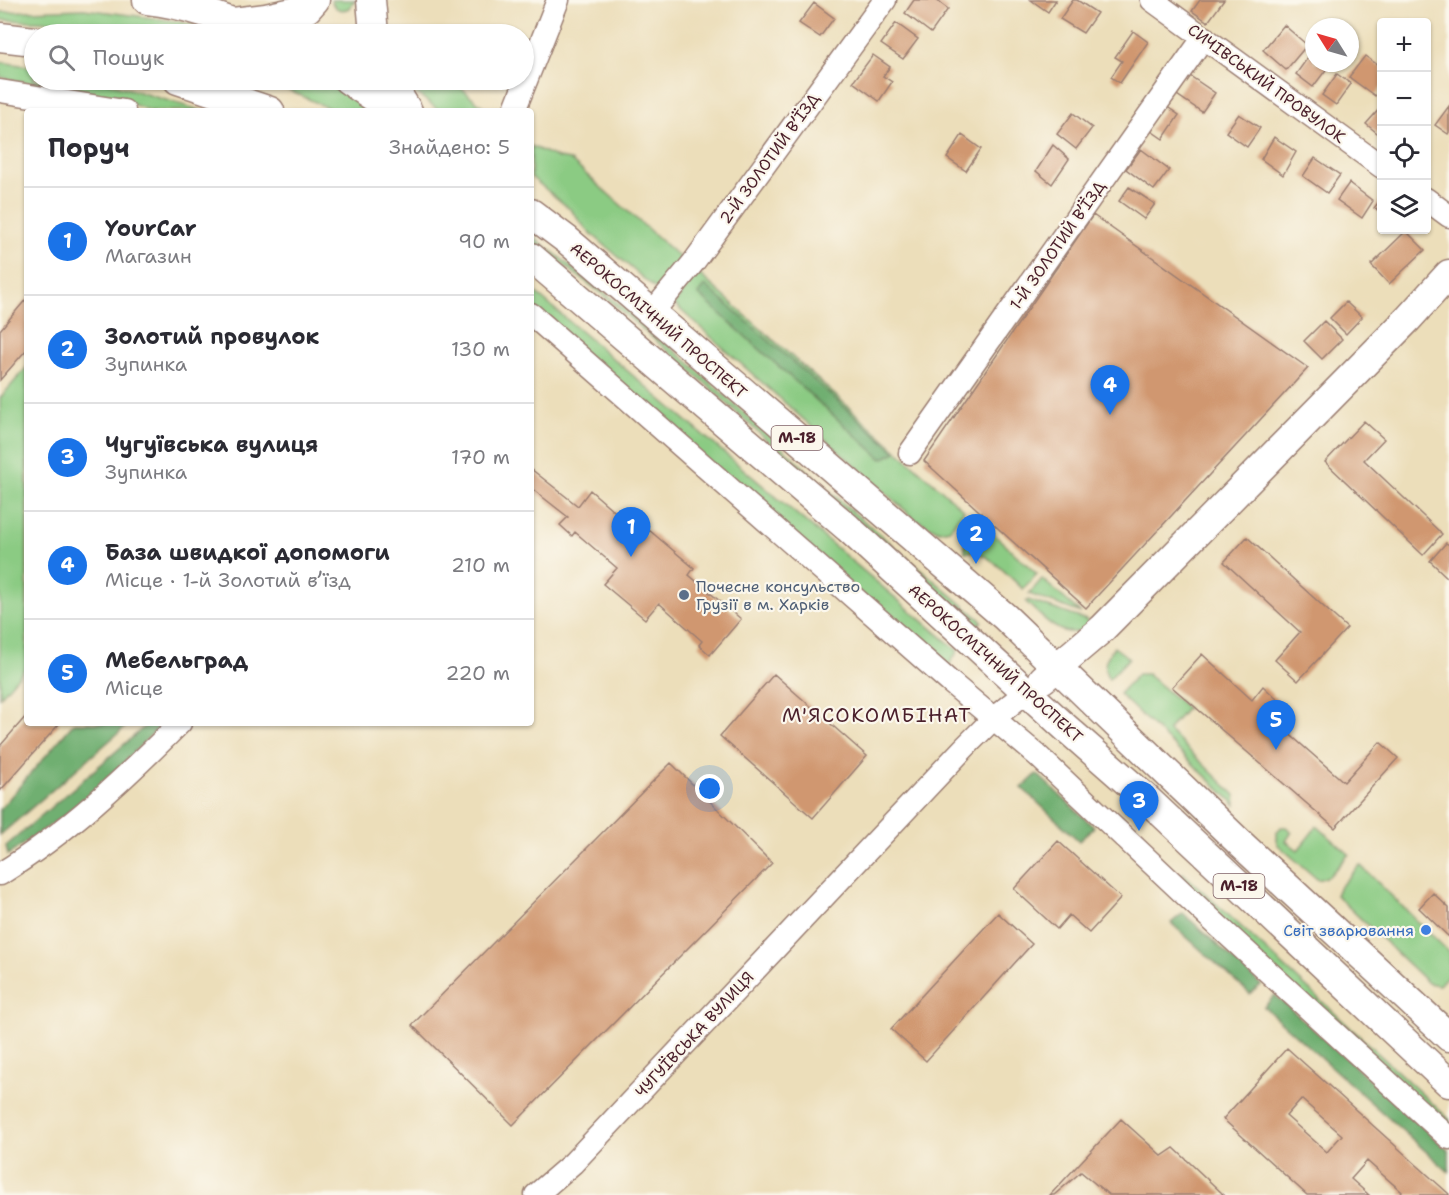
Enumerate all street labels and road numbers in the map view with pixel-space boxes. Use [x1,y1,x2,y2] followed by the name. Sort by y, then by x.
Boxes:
[1184,19,1350,148] street label: СИЧІВСЬКИЙ ПРОВУЛОК
[715,89,824,228] street label: 2-Й ЗОЛОТИЙ В’ЇЗД
[1005,177,1110,314] street label: 1-Й ЗОЛОТИЙ В’ЇЗД
[566,238,752,403] street label: АЕРОКОСМІЧНИЙ ПРОСПЕКТ
[772,426,822,450] road number: М-18
[904,579,1087,748] street label: АЕРОКОСМІЧНИЙ ПРОСПЕКТ
[1214,874,1264,898] road number: М-18
[630,967,758,1102] street label: ЧУГУЇВСЬКА ВУЛИЦЯ

